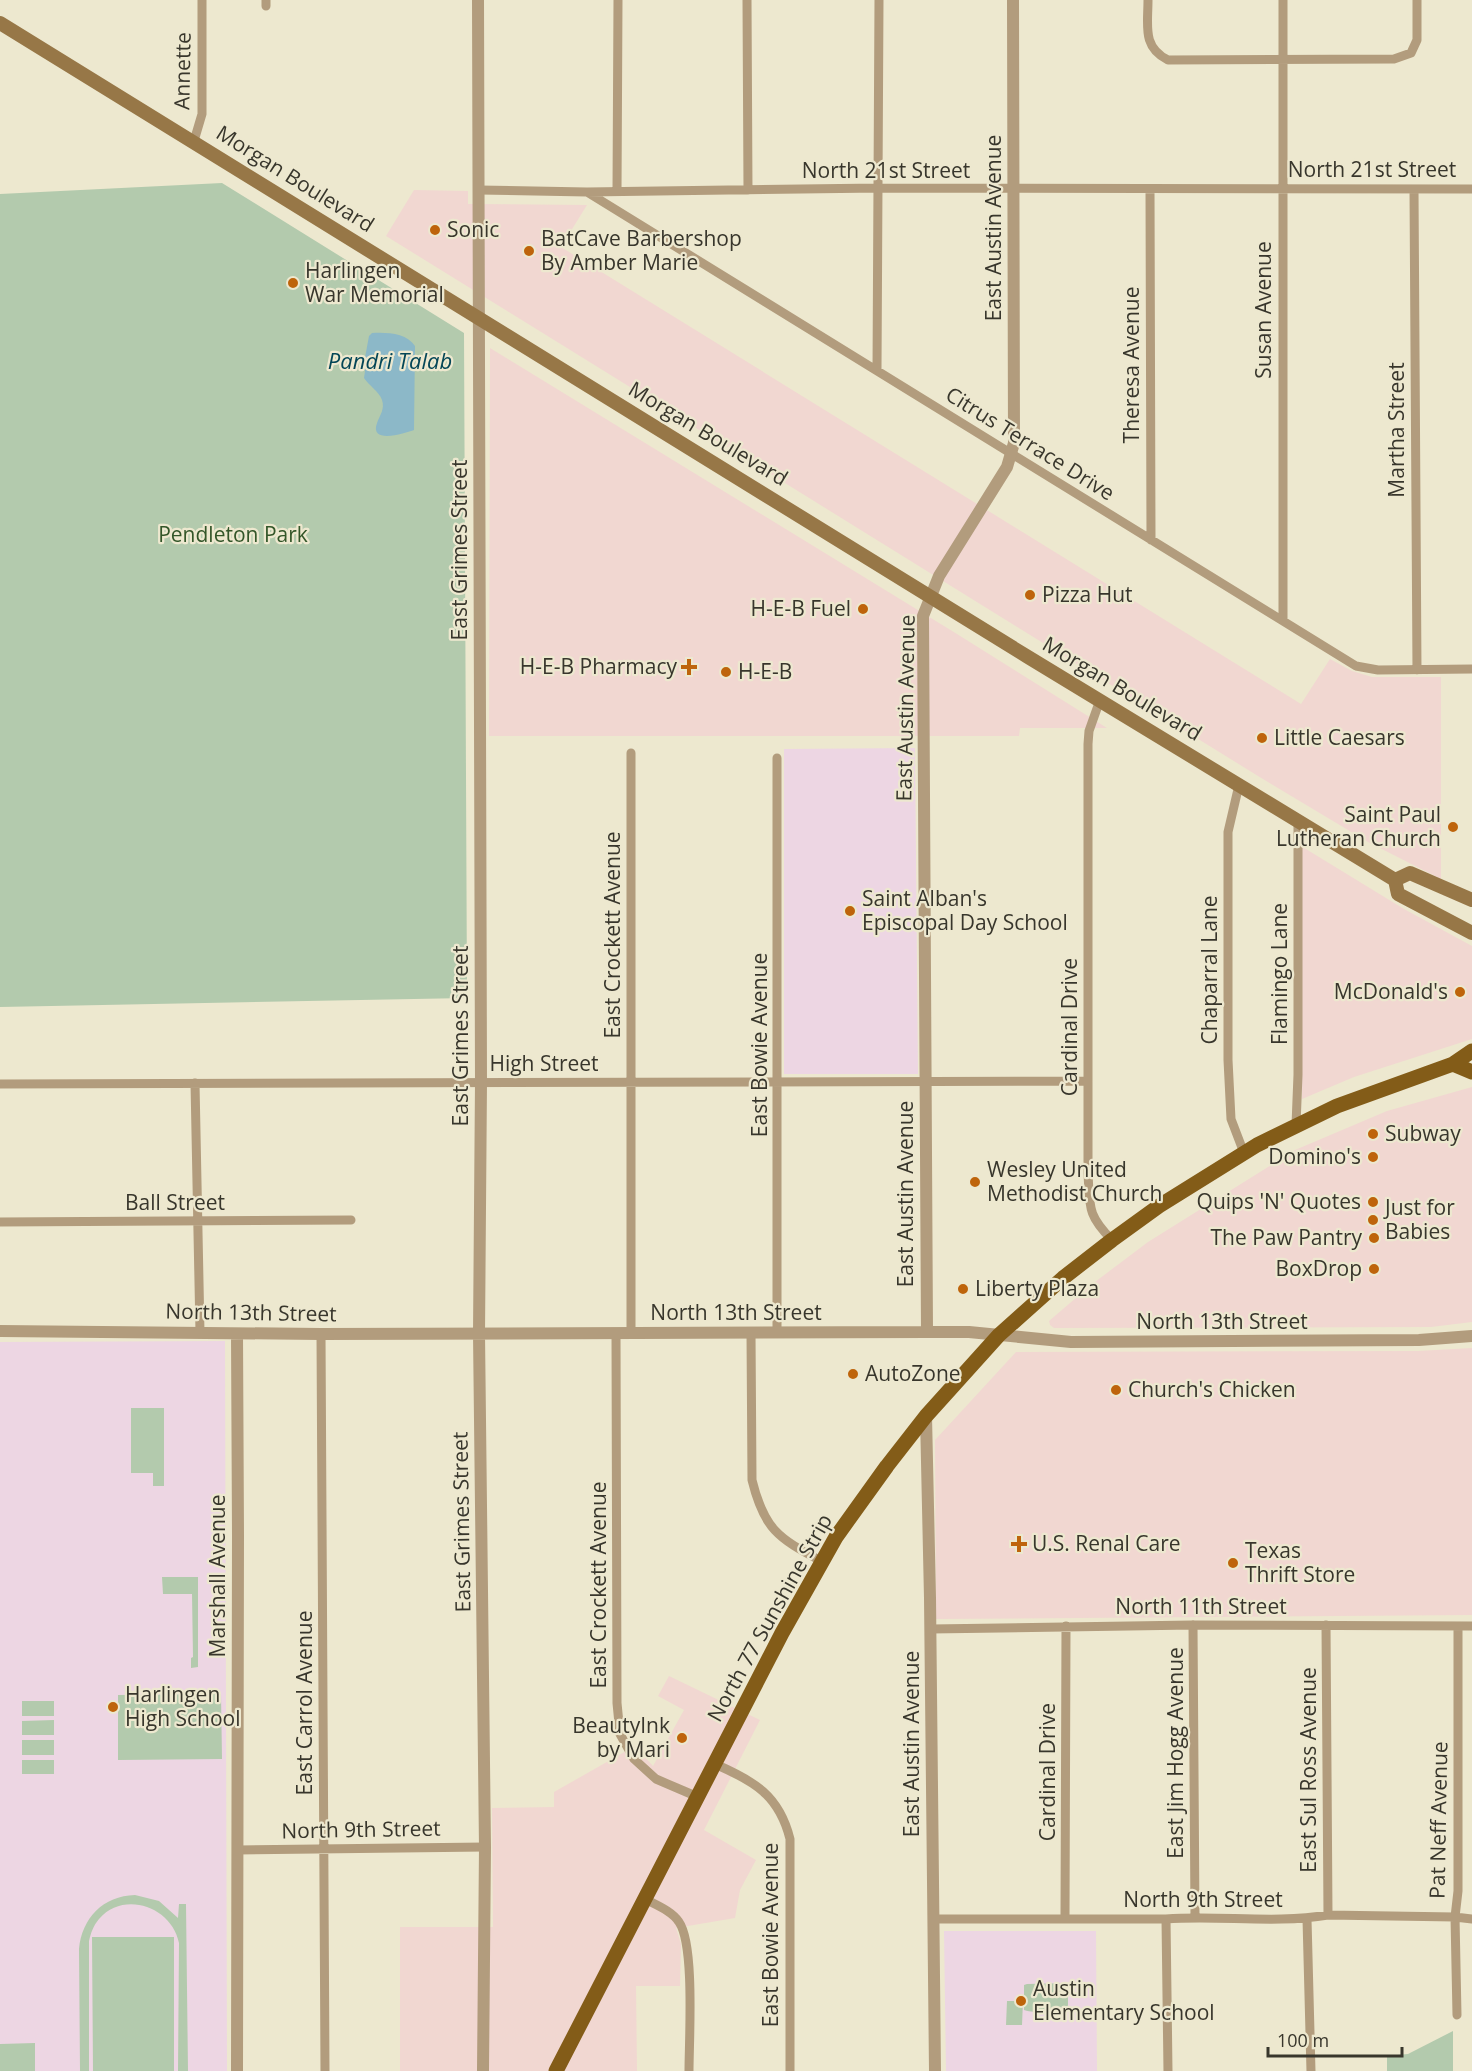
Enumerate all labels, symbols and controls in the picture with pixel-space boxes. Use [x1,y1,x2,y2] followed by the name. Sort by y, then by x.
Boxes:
[167,32,197,110] street label: Annette
[211,118,380,238] street label: Morgan Boulevard
[979,135,1007,321] street label: East Austin Avenue
[1288,155,1456,183] street label: North 21st Street
[802,156,970,184] street label: North 21st Street
[447,215,499,243] place label: Sonic
[428,223,442,237] marker: Sonic
[541,224,742,276] place label: BatCave Barbershop By Amber Marie
[1249,241,1277,379] street label: Susan Avenue
[522,244,536,258] marker: BatCave Barbershop By Amber Marie
[305,256,444,308] place label: Harlingen War Memorial
[286,276,300,290] marker: Harlingen War Memorial
[1117,287,1145,443] street label: Theresa Avenue
[328,345,452,375] water label: Pandri Talab
[1382,362,1410,498] street label: Martha Street
[624,374,793,492] street label: Morgan Boulevard
[941,380,1120,506] street label: Citrus Terrace Drive
[445,460,473,640] street label: East Grimes Street
[158,520,308,548] park label: Pendleton Park
[1042,580,1133,608] place label: Pizza Hut
[1023,588,1037,602] marker: Pizza Hut
[751,594,851,622] place label: H-E-B Fuel
[856,602,870,616] marker: H-E-B Fuel
[889,614,921,802] street label: East Austin Avenue
[1038,629,1207,747] street label: Morgan Boulevard
[520,652,677,680] place label: H-E-B Pharmacy
[738,657,792,685] place label: H-E-B
[682,660,696,674] marker: H-E-B Pharmacy
[719,665,733,679] marker: H-E-B
[1274,723,1405,751] place label: Little Caesars
[1255,731,1269,745] marker: Little Caesars
[1276,800,1441,852] place label: Saint Paul Lutheran Church
[1446,820,1460,834] marker: Saint Paul Lutheran Church
[598,831,626,1039] street label: East Crockett Avenue
[862,884,1068,936] place label: Saint Alban's Episcopal Day School
[1195,895,1223,1045] street label: Chaparral Lane
[1265,903,1293,1045] street label: Flamingo Lane
[843,904,857,918] marker: Saint Alban's Episcopal Day School
[446,946,474,1126] street label: East Grimes Street
[745,953,773,1137] street label: East Bowie Avenue
[1055,958,1083,1096] street label: Cardinal Drive
[1334,977,1448,1005] place label: McDonald's
[1453,985,1467,999] marker: McDonald's
[489,1049,599,1077] street label: High Street
[891,1101,919,1287] street label: East Austin Avenue
[1385,1119,1461,1147] place label: Subway
[1366,1127,1380,1141] marker: Subway
[1268,1142,1361,1170] place label: Domino's
[1366,1150,1380,1164] marker: Domino's
[987,1155,1162,1207] place label: Wesley United Methodist Church
[968,1175,982,1189] marker: Wesley United Methodist Church
[1197,1187,1361,1215] place label: Quips 'N' Quotes
[125,1188,225,1216] street label: Ball Street
[1383,1193,1455,1245] place label: Just for Babies
[1366,1195,1380,1209] marker: Quips 'N' Quotes
[1366,1213,1380,1227] marker: Just for Babies
[1211,1223,1362,1251] place label: The Paw Pantry
[1367,1231,1381,1245] marker: The Paw Pantry
[1276,1254,1362,1282] place label: BoxDrop
[1367,1262,1381,1276] marker: BoxDrop
[975,1274,1099,1302] place label: Liberty Plaza
[956,1282,970,1296] marker: Liberty Plaza
[165,1297,337,1327] street label: North 13th Street
[650,1298,822,1326] street label: North 13th Street
[1136,1307,1308,1335] street label: North 13th Street
[865,1359,961,1387] place label: AutoZone
[846,1367,860,1381] marker: AutoZone
[1128,1375,1296,1403] place label: Church's Chicken
[1109,1383,1123,1397] marker: Church's Chicken
[445,1431,477,1613] street label: East Grimes Street
[584,1481,612,1689] street label: East Crockett Avenue
[203,1495,231,1657] street label: Marshall Avenue
[700,1509,838,1726] street label: North 77 Sunshine Strip
[1032,1529,1181,1557] place label: U.S. Renal Care
[1010,1535,1028,1553] marker: U.S. Renal Care
[1245,1536,1355,1588] place label: Texas Thrift Store
[1226,1556,1240,1570] marker: Texas Thrift Store
[1115,1592,1287,1620] street label: North 11th Street
[290,1611,318,1795] street label: East Carrol Avenue
[1161,1647,1189,1859] street label: East Jim Hogg Avenue
[897,1651,925,1837] street label: East Austin Avenue
[1294,1667,1322,1873] street label: East Sul Ross Avenue
[125,1680,241,1732] place label: Harlingen High School
[106,1700,120,1714] marker: Harlingen High School
[1033,1703,1061,1841] street label: Cardinal Drive
[572,1711,670,1763] place label: BeautyInk by Mari
[675,1731,689,1745] marker: BeautyInk by Mari
[1423,1741,1453,1899] street label: Pat Neff Avenue
[281,1814,441,1844] street label: North 9th Street
[756,1843,784,2027] street label: East Bowie Avenue
[1123,1885,1283,1913] street label: North 9th Street
[1033,1974,1215,2026] place label: Austin Elementary School
[1014,1994,1028,2008] marker: Austin Elementary School
[1268,2020,1402,2058] scale bar
[1277,2028,1329,2052] text: 100 m

